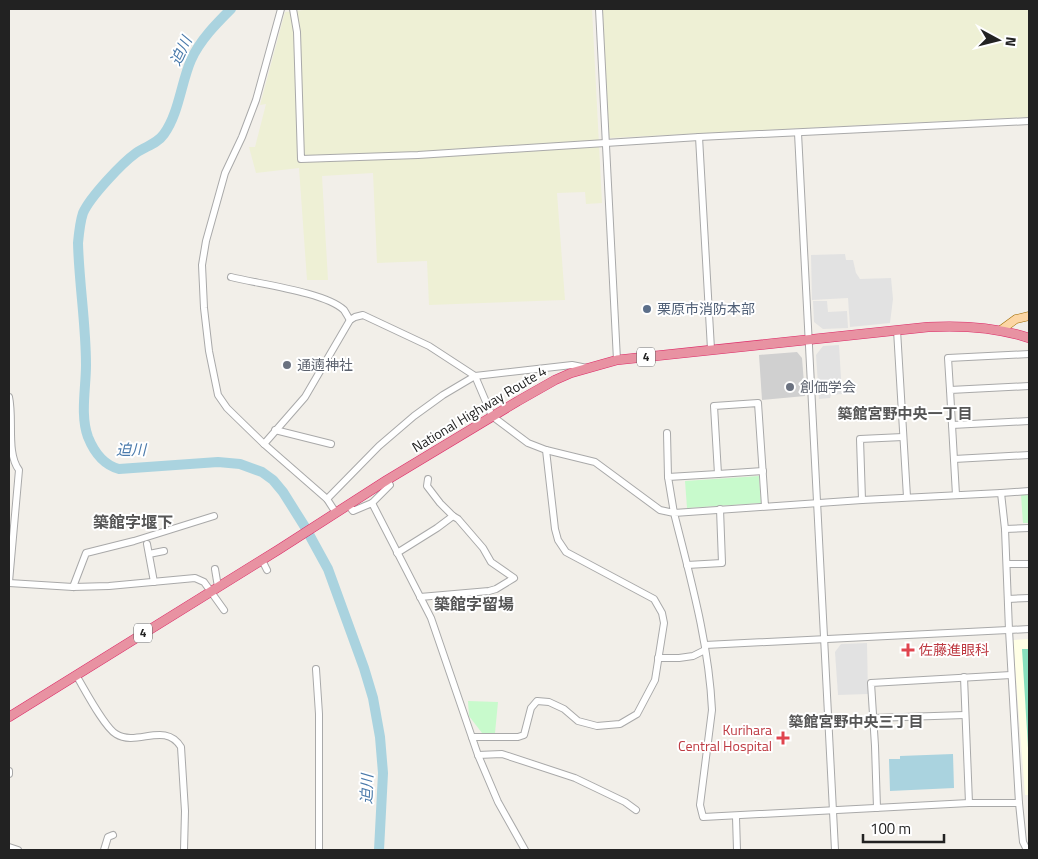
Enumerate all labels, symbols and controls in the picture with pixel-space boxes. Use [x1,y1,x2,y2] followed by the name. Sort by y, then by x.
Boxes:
[973,15,1023,65] north arrow
[164,30,198,69] water label: 迫川
[1000,36,1022,48] text: N
[657,298,755,319] place label: 栗原市消防本部
[641,303,653,315] marker: 栗原市消防本部
[637,348,655,367] road number: 4
[297,354,353,375] place label: 通遖神社
[281,359,293,371] marker: 通遖神社
[408,360,550,457] street label: National Highway Route 4
[800,376,856,397] place label: 創価学会
[784,381,796,393] marker: 創価学会
[837,402,973,425] district label: 築館宮野中央一丁目
[116,438,148,461] water label: 迫川
[93,510,173,534] district label: 築館字堰下
[434,592,514,616] district label: 築館字留場
[134,624,152,642] road number: 4
[919,639,989,660] place label: 佐藤進眼科
[901,643,915,657] marker: 佐藤進眼科
[788,710,924,733] district label: 築館宮野中央三丁目
[678,719,772,756] place label: Kurihara Central Hospital
[776,731,790,745] marker: Kurihara Central Hospital
[354,772,379,804] water label: 迫川
[863,812,944,844] scale bar
[870,817,911,840] text: 100 m

